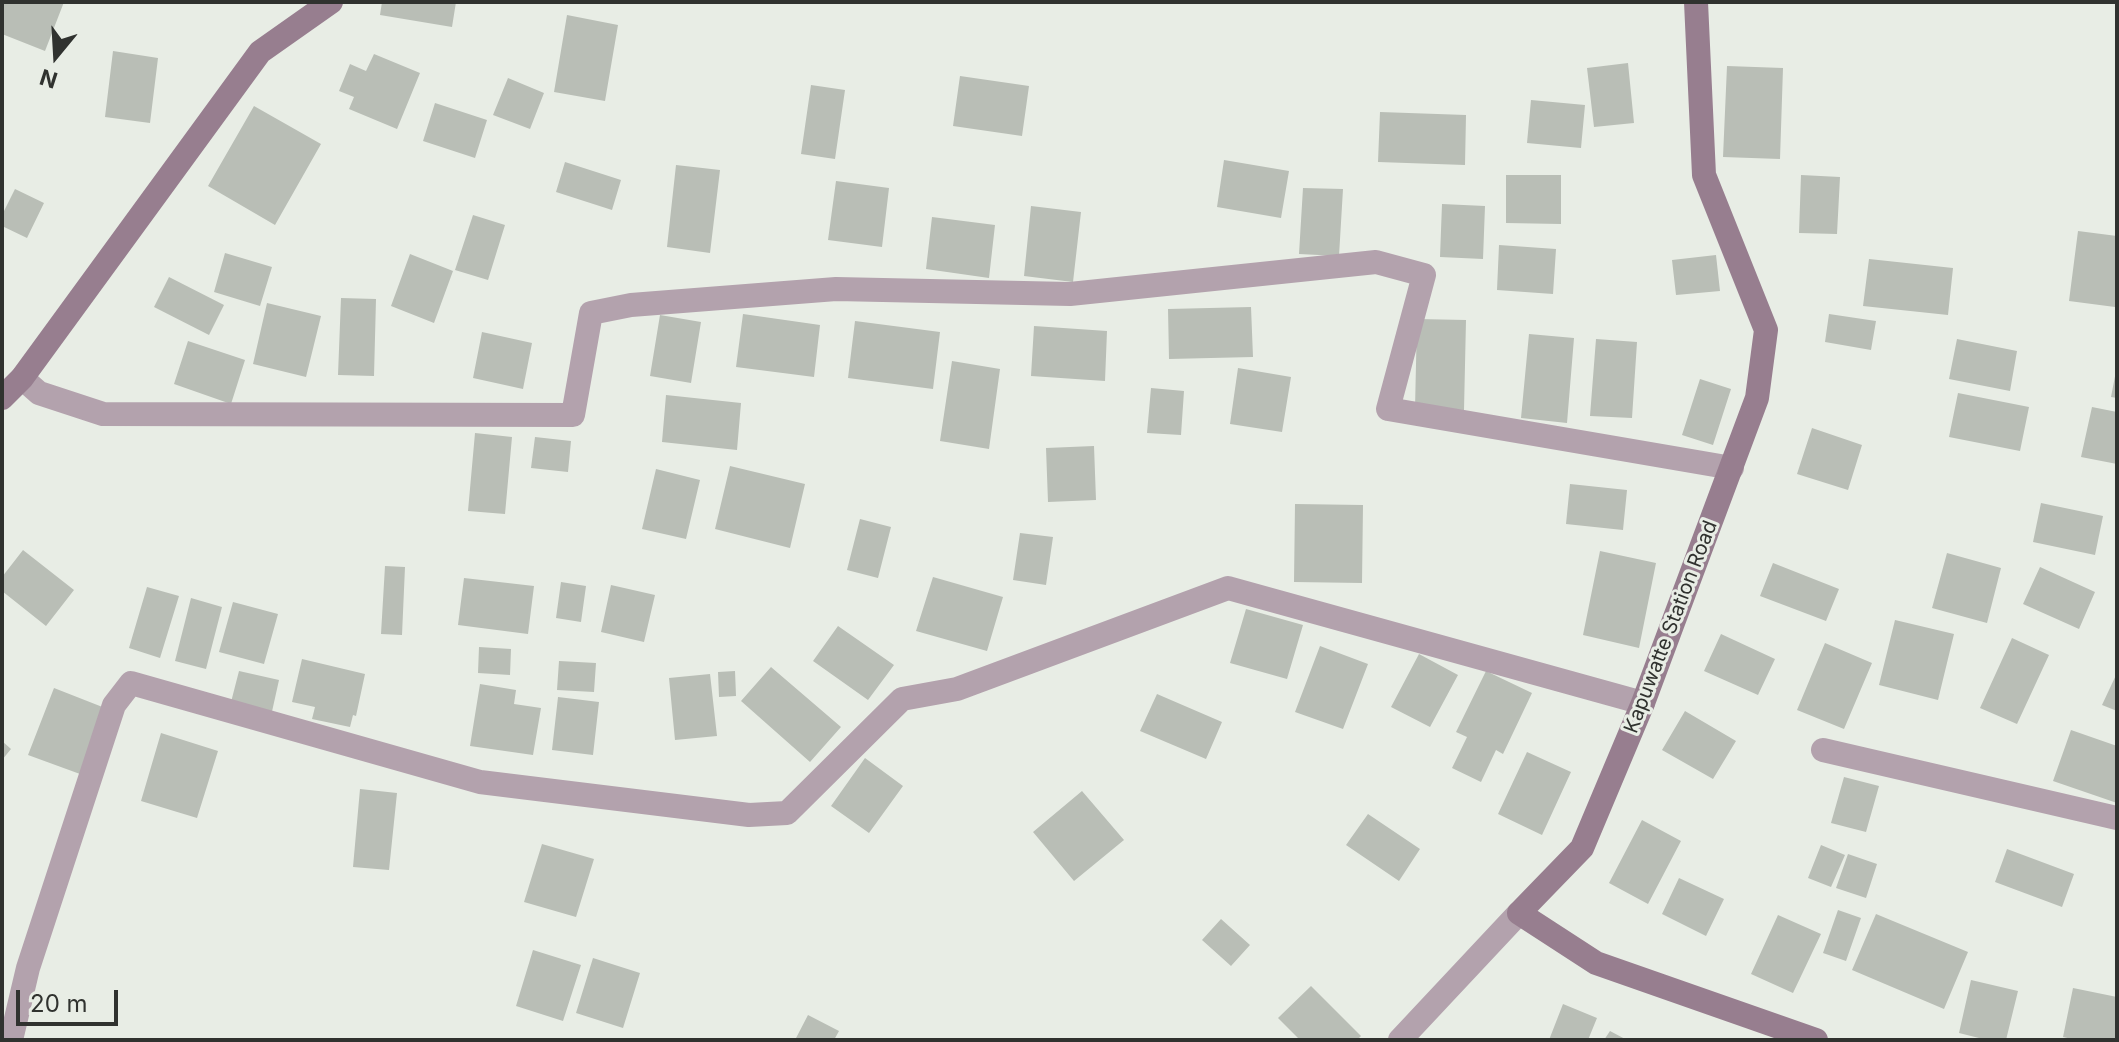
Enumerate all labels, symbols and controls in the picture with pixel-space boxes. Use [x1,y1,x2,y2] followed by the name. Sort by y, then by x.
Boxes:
[16,16,96,96] north arrow
[37,64,61,94] text: N
[1619,517,1723,737] street label: Kapuwatte Station Road
[20,974,122,1024] scale bar
[30,989,88,1018] text: 20 m

